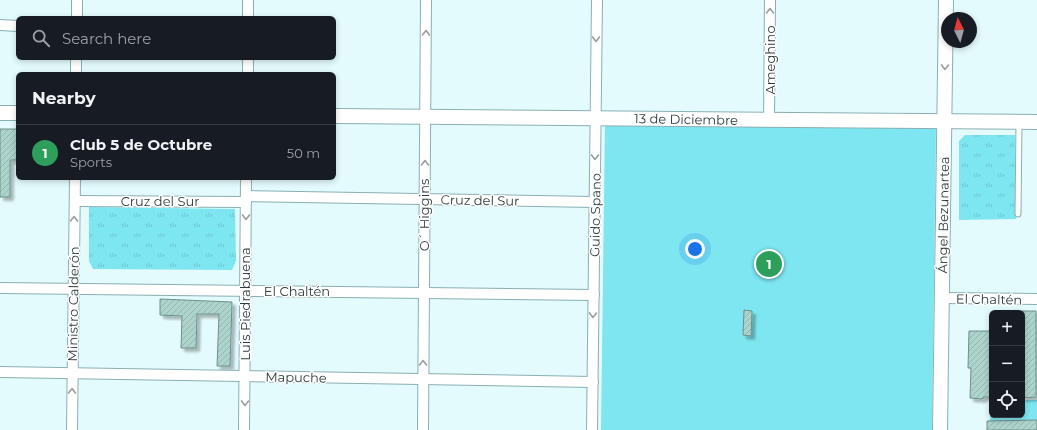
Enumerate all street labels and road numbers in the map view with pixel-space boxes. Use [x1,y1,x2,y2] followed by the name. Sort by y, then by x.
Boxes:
[762,25,778,95] street label: Ameghino
[634,110,738,128] street label: 13 de Diciembre
[934,156,952,274] street label: Ángel Bezunartea
[586,173,604,257] street label: Guido Spano
[416,179,432,251] street label: O´ Higgins
[440,191,520,209] street label: Cruz del Sur
[121,193,199,209] street label: Cruz del Sur
[64,246,82,362] street label: Ministro Calderón
[237,247,253,361] street label: Luis Piedrabuena
[264,283,330,299] street label: El Chaltén
[956,290,1022,308] street label: El Chaltén
[265,368,327,386] street label: Mapuche

